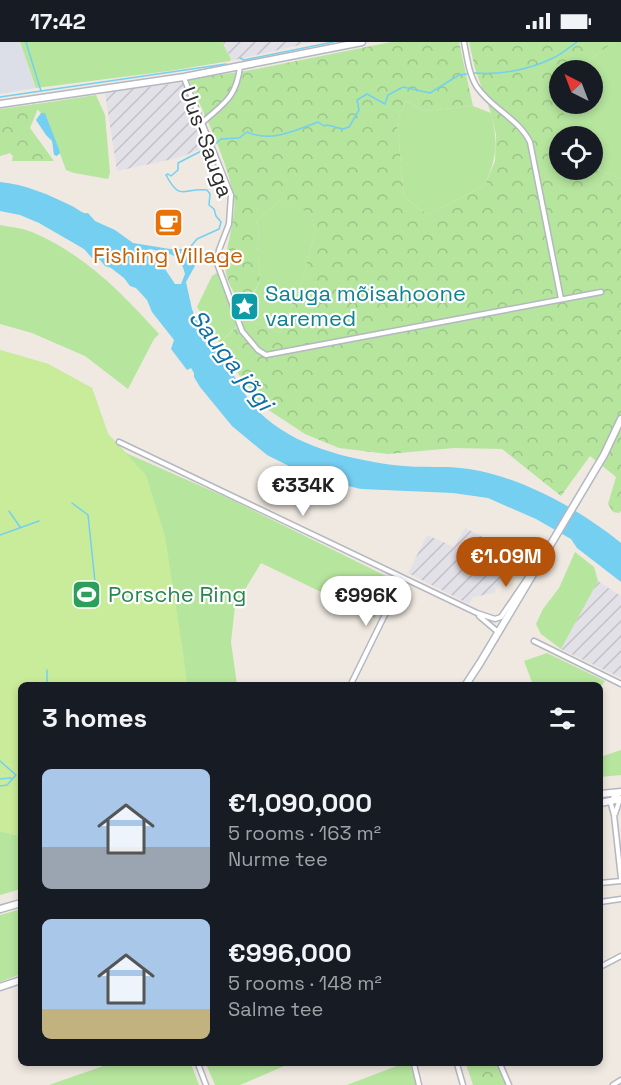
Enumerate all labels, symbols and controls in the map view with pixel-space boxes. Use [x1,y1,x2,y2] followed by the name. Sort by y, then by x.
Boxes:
[30,7,86,35] text: 17:42
[549,60,603,114] north arrow
[549,60,603,180] map controls
[174,83,240,202] street label: Uus-Sauga
[549,126,603,180] button: locate
[152,207,184,239] cafe icon: Fishing Village
[93,241,243,269] place label: Fishing Village
[265,279,466,332] place label: Sauga mõisahoone varemed
[228,290,260,322] place icon: Sauga mõisahoone varemed
[182,303,283,419] water label: Sauga jõgi
[261,466,345,517] pin: €334K
[271,472,335,498] text: €334K
[457,537,555,588] pin: €1.09M
[470,543,542,569] text: €1.09M
[324,576,408,627] pin: €996K
[71,578,103,610] sports icon: Porsche Ring
[108,580,246,608] place label: Porsche Ring
[334,582,398,608] text: €996K
[42,701,147,735] text: 3 homes
[546,702,579,735] icon: filters
[228,786,372,820] text: €1,090,000
[90,793,162,865] icon: home
[228,820,381,846] text: 5 rooms · 163 m²
[228,846,328,872] text: Nurme tee
[228,936,352,970] text: €996,000
[90,943,162,1015] icon: home
[228,970,382,996] text: 5 rooms · 148 m²
[228,996,323,1022] text: Salme tee

